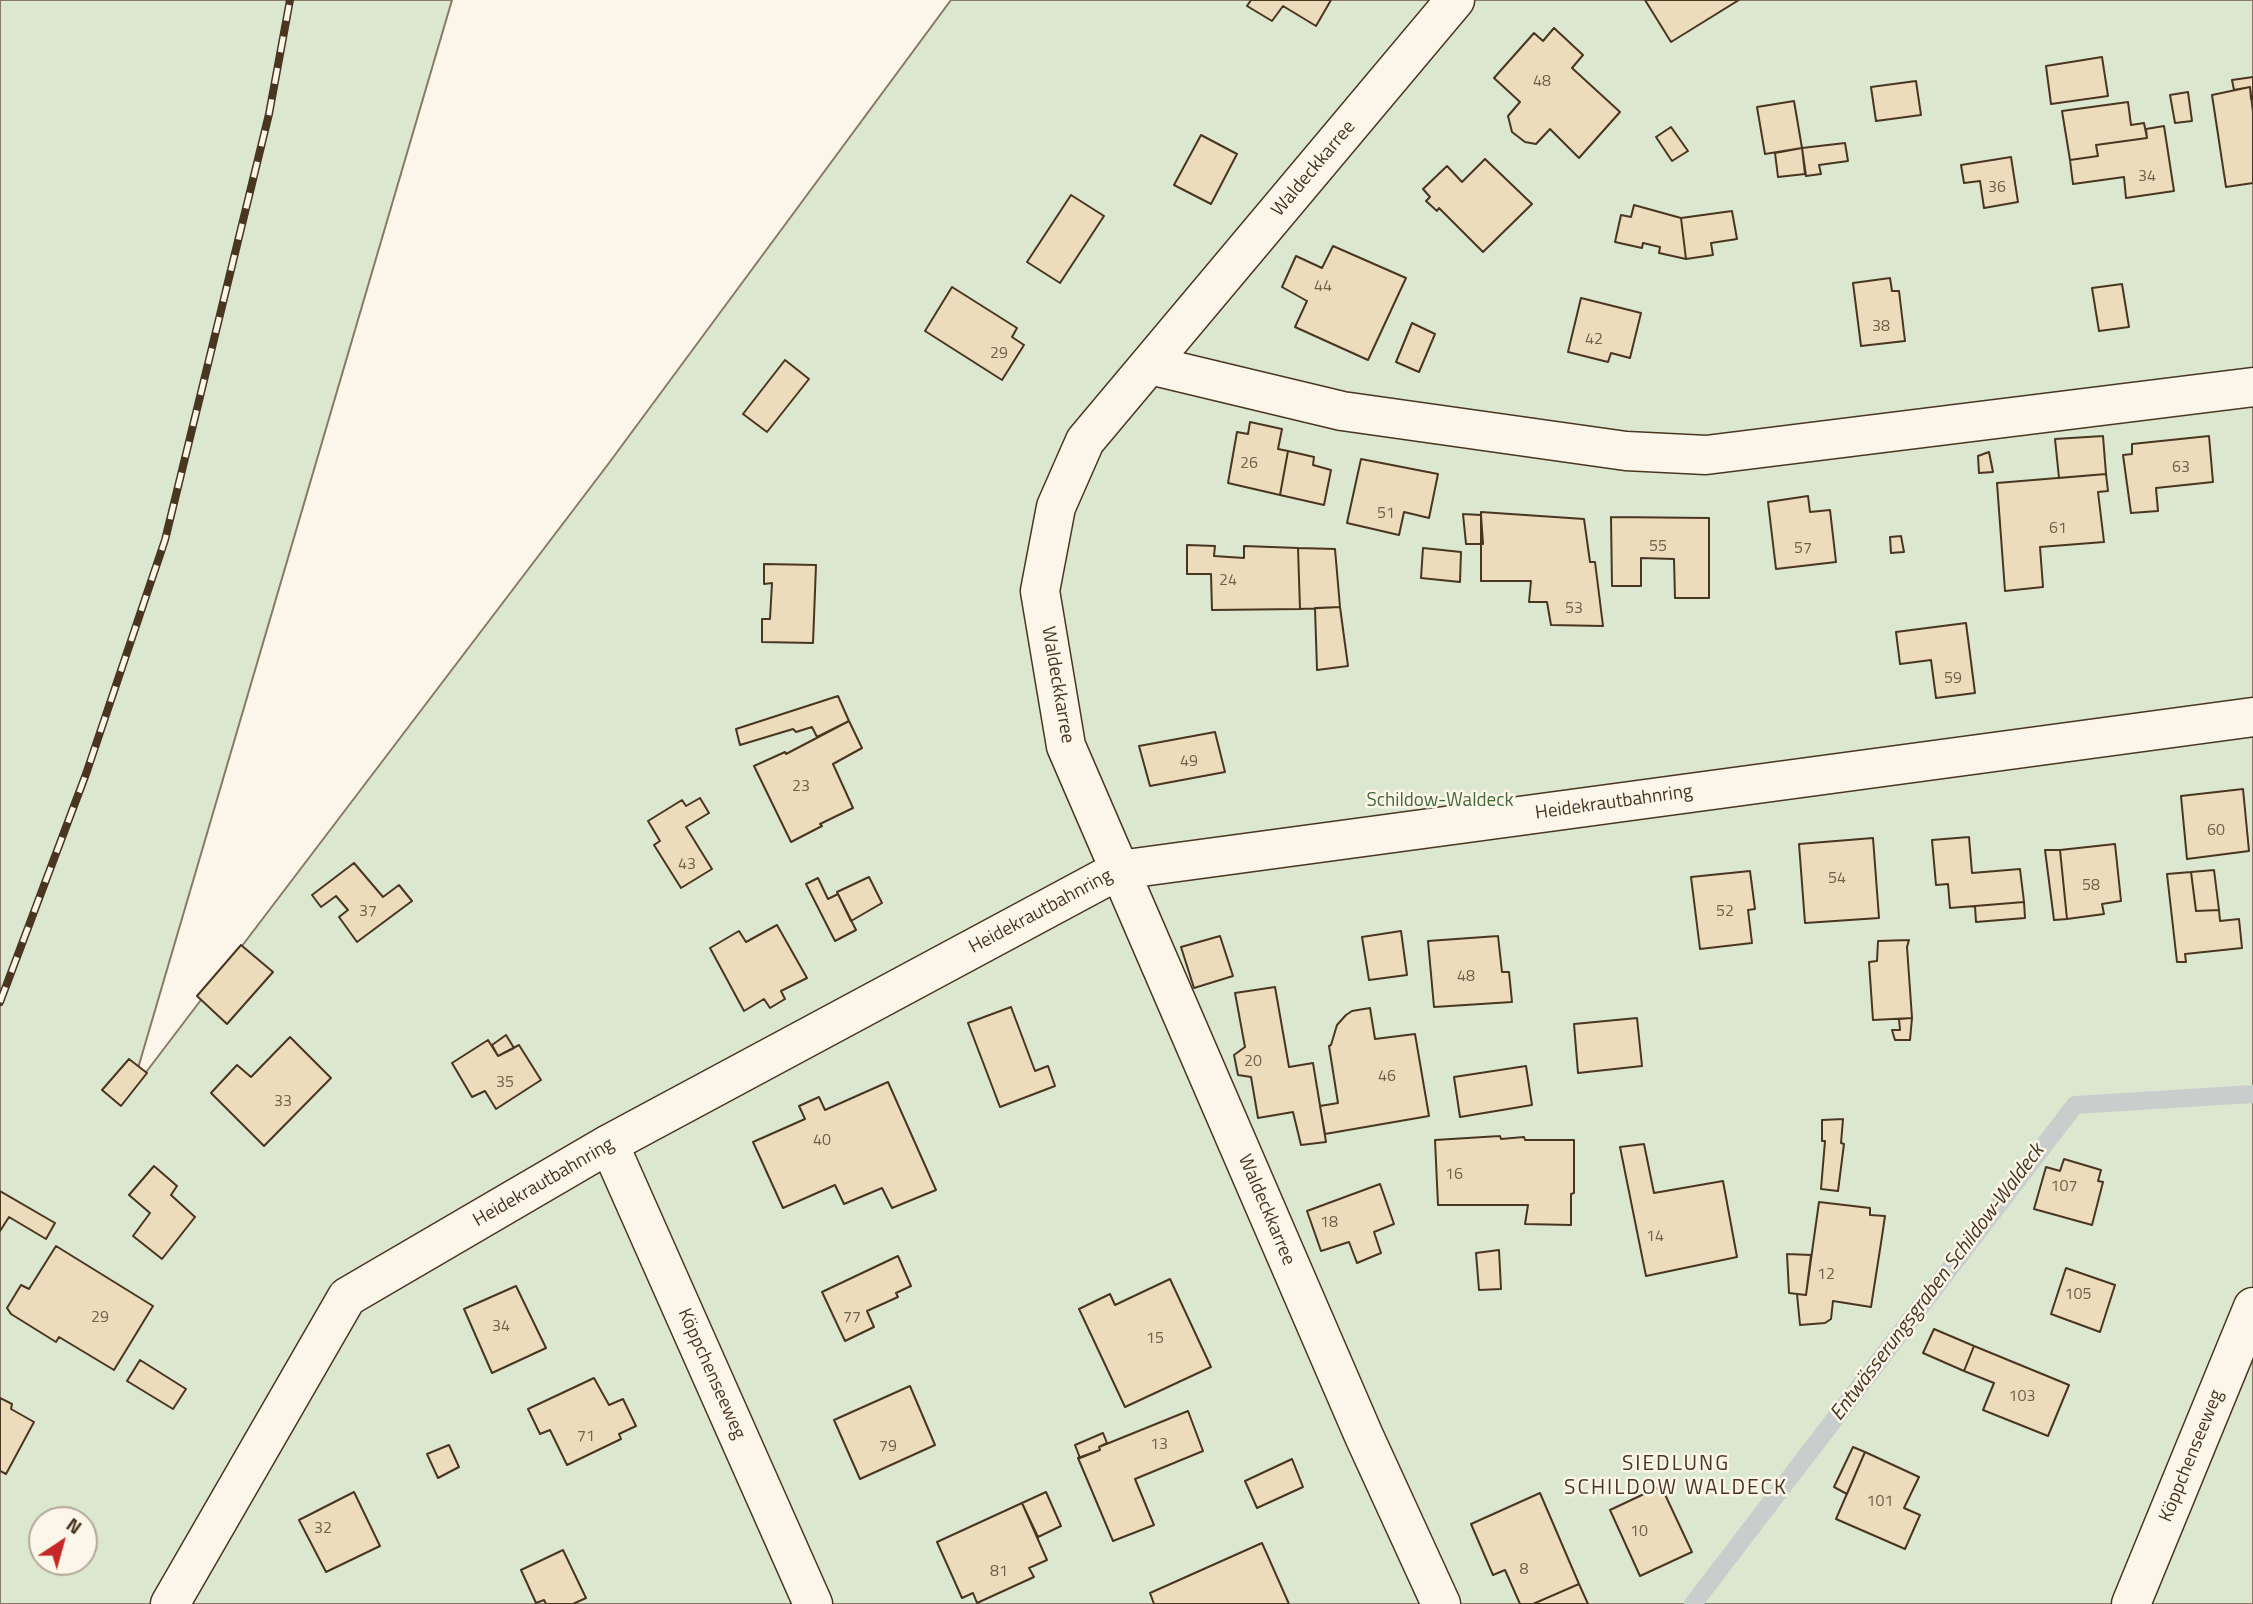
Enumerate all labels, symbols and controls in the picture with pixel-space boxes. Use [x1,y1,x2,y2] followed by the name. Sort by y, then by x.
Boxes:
[1533,72,1551,92] house number: 48
[1267,116,1361,222] street label: Waldeckkarree
[2138,167,2156,187] house number: 34
[1988,178,2006,198] house number: 36
[1314,277,1332,297] house number: 44
[1872,317,1890,337] house number: 38
[1585,330,1603,350] house number: 42
[990,344,1008,364] house number: 29
[1240,454,1258,474] house number: 26
[2172,458,2190,478] house number: 63
[1377,504,1395,524] house number: 51
[2049,519,2067,539] house number: 61
[1649,537,1667,557] house number: 55
[1794,539,1812,559] house number: 57
[1219,571,1237,591] house number: 24
[1565,599,1583,619] house number: 53
[1036,625,1078,745] street label: Waldeckkarree
[1944,669,1962,689] house number: 59
[1180,752,1198,772] house number: 49
[792,777,810,797] house number: 23
[1534,781,1694,825] street label: Heidekrautbahnring
[1366,790,1514,812] park label: Schildow-Waldeck
[2207,821,2225,841] house number: 60
[678,855,696,875] house number: 43
[966,865,1116,959] street label: Heidekrautbahnring
[1828,869,1846,889] house number: 54
[2082,876,2100,896] house number: 58
[359,902,377,922] house number: 37
[1716,902,1734,922] house number: 52
[1457,967,1475,987] house number: 48
[1244,1052,1262,1072] house number: 20
[1378,1067,1396,1087] house number: 46
[496,1073,514,1093] house number: 35
[274,1092,292,1112] house number: 33
[813,1131,831,1151] house number: 40
[470,1133,618,1233] street label: Heidekrautbahnring
[1826,1140,2050,1426] water label: Entwässerungsgraben Schildow-Waldeck
[1232,1151,1300,1269] street label: Waldeckkarree
[1445,1165,1463,1185] house number: 16
[2051,1177,2077,1197] house number: 107
[1320,1213,1338,1233] house number: 18
[1646,1227,1664,1247] house number: 14
[1817,1265,1835,1285] house number: 12
[2065,1285,2091,1305] house number: 105
[672,1305,750,1443] street label: Köppchenseeweg
[91,1308,109,1328] house number: 29
[843,1308,861,1328] house number: 77
[492,1317,510,1337] house number: 34
[1146,1329,1164,1349] house number: 15
[2009,1387,2035,1407] house number: 103
[2155,1387,2229,1525] street label: Köppchenseeweg
[577,1427,595,1447] house number: 71
[1150,1435,1168,1455] house number: 13
[879,1437,897,1457] house number: 79
[1566,1452,1786,1502] district label: SIEDLUNG SCHILDOW WALDECK
[1867,1492,1893,1512] house number: 101
[28,1506,98,1576] north arrow
[61,1510,88,1541] text: N
[314,1519,332,1539] house number: 32
[1630,1522,1648,1542] house number: 10
[1520,1560,1528,1580] house number: 8
[990,1562,1008,1582] house number: 81

